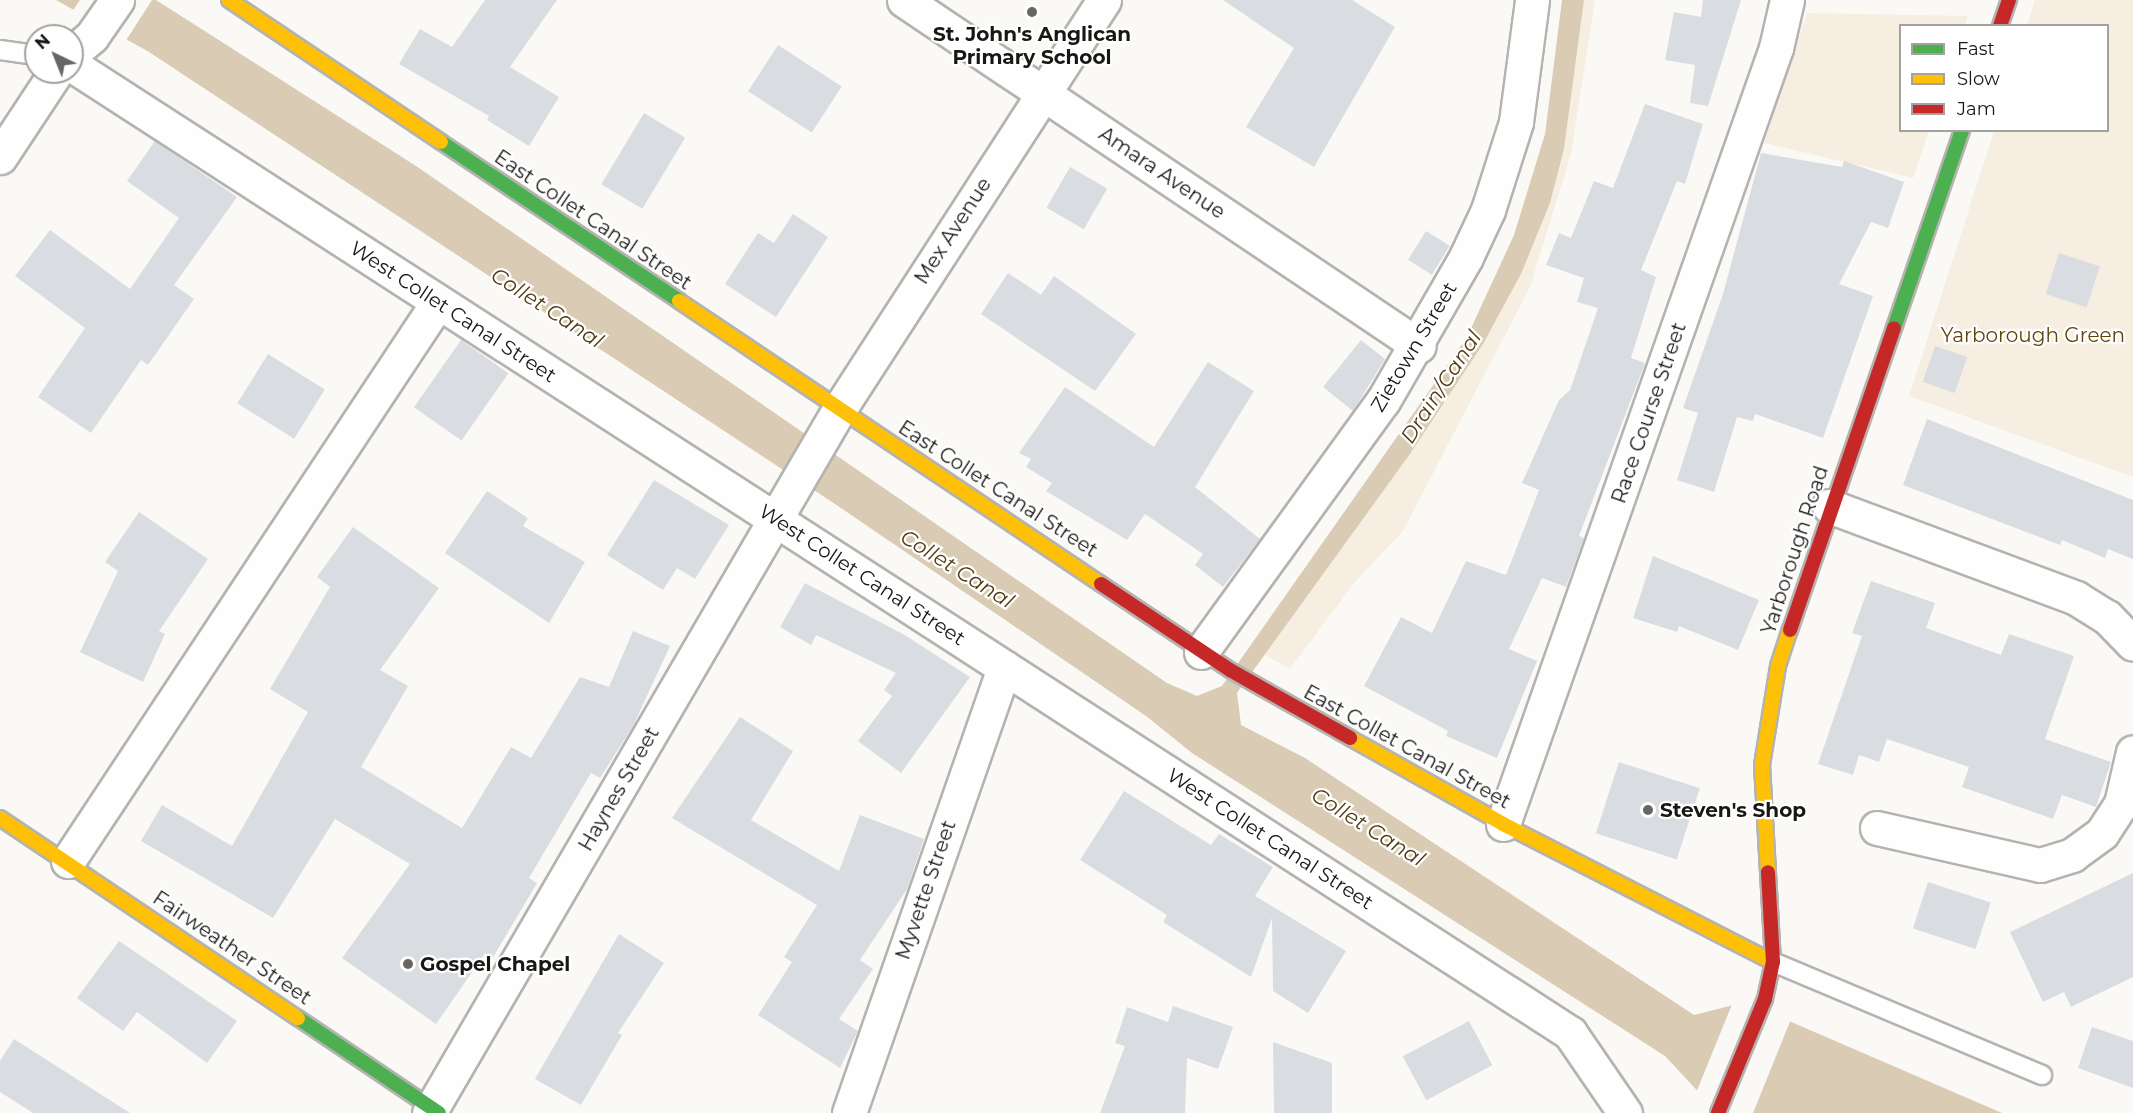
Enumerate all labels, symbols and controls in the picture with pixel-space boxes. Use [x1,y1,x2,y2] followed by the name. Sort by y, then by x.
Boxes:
[1025,5,1039,19] marker: St. John's Anglican Primary School
[933,22,1131,69] place label: St. John's Anglican Primary School
[24,24,84,84] north arrow
[1899,24,2109,132] legend
[32,31,54,53] text: N
[1957,38,1995,60] text: Fast
[1957,68,2000,90] text: Slow
[1957,98,1996,120] text: Jam
[1094,122,1230,224] street label: Amara Avenue
[490,145,696,295] street label: East Collet Canal Street
[910,173,996,289] street label: Mex Avenue
[345,236,561,388] street label: West Collet Canal Street
[486,262,608,354] water label: Collet Canal
[1366,278,1462,416] street label: Zietown Street
[1607,319,1691,507] street label: Race Course Street
[1941,323,2125,347] park label: Yarborough Green
[1395,326,1487,448] water label: Drain/Canal
[894,416,1102,562] street label: East Collet Canal Street
[1756,463,1834,637] street label: Yarborough Road
[754,499,970,651] street label: West Collet Canal Street
[896,524,1018,614] water label: Collet Canal
[1299,680,1515,814] street label: East Collet Canal Street
[574,723,664,855] street label: Haynes Street
[1162,763,1378,915] street label: West Collet Canal Street
[1307,782,1429,872] water label: Collet Canal
[1660,798,1806,822] place label: Steven's Shop
[1641,803,1655,817] marker: Steven's Shop
[891,817,961,963] street label: Myvette Street
[148,886,316,1010] street label: Fairweather Street
[420,952,570,976] place label: Gospel Chapel
[401,957,415,971] marker: Gospel Chapel

